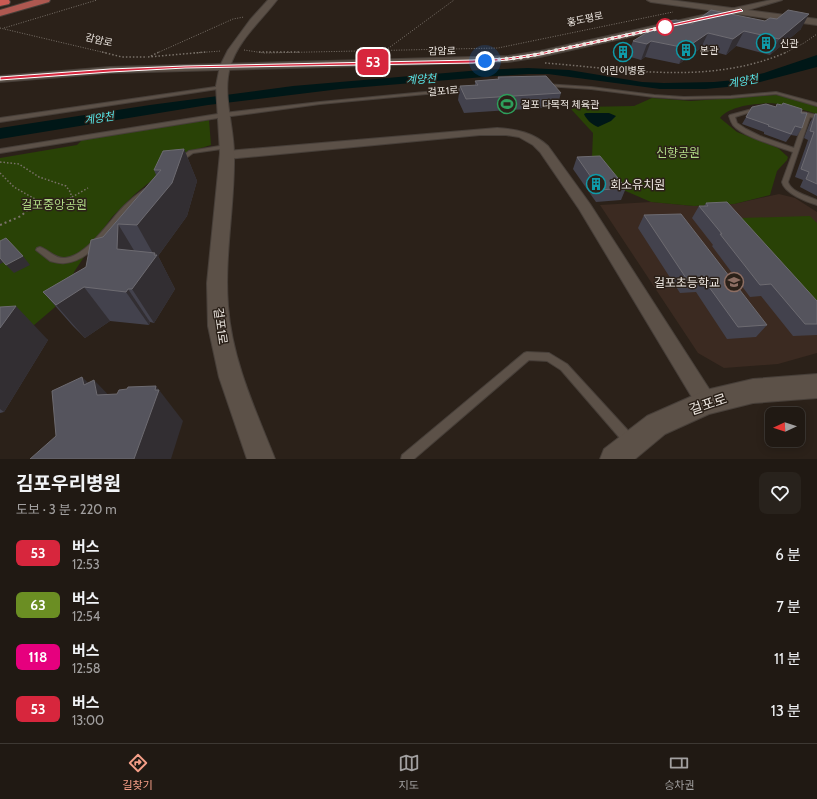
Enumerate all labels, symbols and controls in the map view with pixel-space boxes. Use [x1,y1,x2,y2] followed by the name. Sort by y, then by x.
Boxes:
[566,9,604,29] street label: 홍도평로
[656,18,674,36] unlabelled marker
[84,31,114,49] street label: 감암로
[755,32,777,54] building icon: 신관
[780,37,799,50] place label: 신관
[675,39,697,61] building icon: 본관
[612,41,634,63] building icon: 어린이병동
[428,44,456,58] street label: 감암로
[700,44,719,57] place label: 본관
[355,49,391,75] line badge: 53
[475,51,495,71] your location
[365,53,381,71] text: 53
[600,64,646,77] place label: 어린이병동
[405,71,438,87] water label: 계양천
[727,71,761,91] water label: 계양천
[427,83,459,99] street label: 걸포1로
[496,93,518,115] sports icon: 걸포 다목적 체육관
[521,98,600,111] place label: 걸포 다목적 체육관
[83,108,117,127] water label: 계양천
[656,145,700,160] park label: 신향공원
[585,173,607,195] building icon: 회소유치원
[610,177,665,192] place label: 회소유치원
[21,197,87,212] park label: 걸포중앙공원
[723,271,745,293] school or university icon: 걸포초등학교
[654,275,720,290] place label: 걸포초등학교
[211,307,231,345] street label: 걸포1로
[687,389,729,419] street label: 걸포로
[765,407,805,447] north arrow
[765,407,805,447] map controls
[16,472,121,495] text: 김포우리병원
[759,472,801,514] button: heart
[16,501,117,517] text: 도보 · 3 분 · 220 m
[72,538,100,556] text: 버스
[30,544,46,562] text: 53
[775,546,801,564] text: 6 분
[72,556,100,572] text: 12:53
[72,590,100,608] text: 버스
[30,596,46,614] text: 63
[776,598,801,616] text: 7 분
[72,608,100,624] text: 12:54
[72,642,100,660] text: 버스
[29,648,47,666] text: 118
[774,650,801,668] text: 11 분
[72,660,101,676] text: 12:58
[72,694,100,712] text: 버스
[30,700,46,718] text: 53
[771,702,801,720] text: 13 분
[72,712,104,728] text: 13:00
[122,752,153,792] tab: 길찾기
[398,752,420,792] tab: 지도
[664,752,695,792] tab: 승차권

